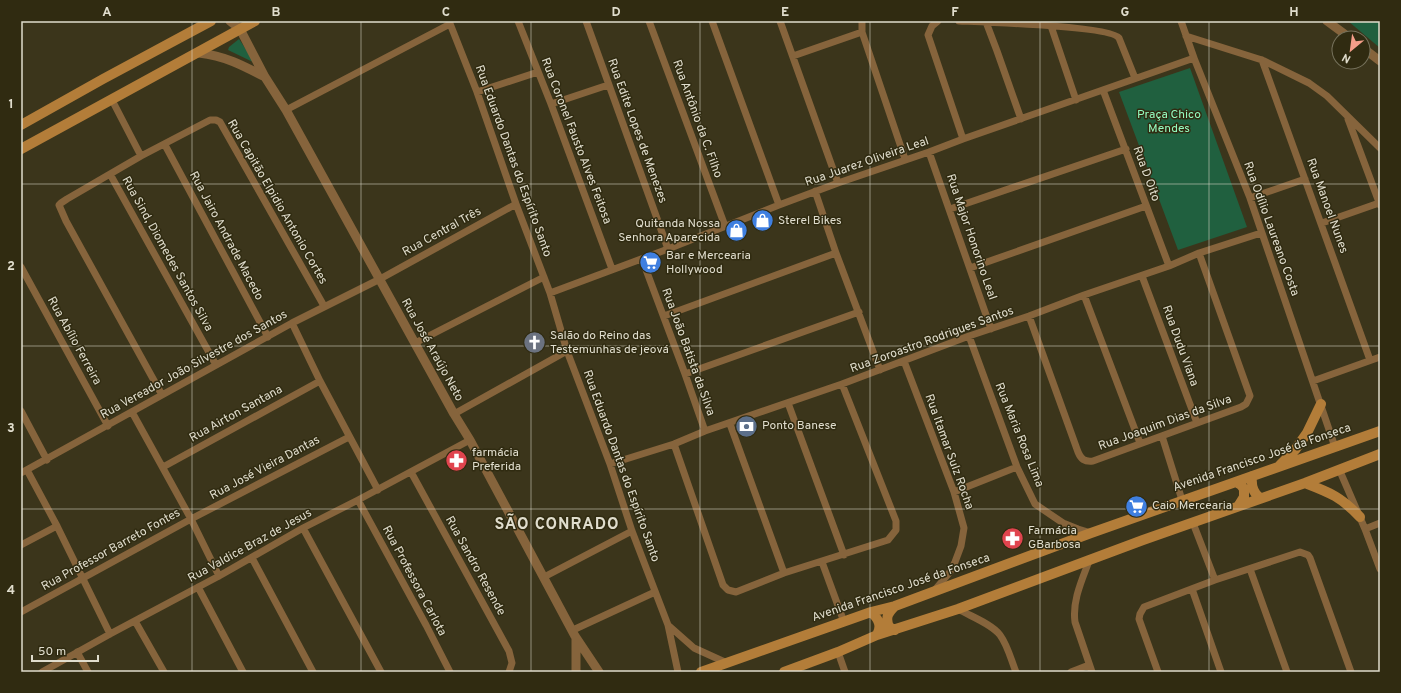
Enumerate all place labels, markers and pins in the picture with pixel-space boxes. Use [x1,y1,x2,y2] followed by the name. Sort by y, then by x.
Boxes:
[749,208,775,234] shop icon: Sterel Bikes
[778,213,842,229] place label: Sterel Bikes
[618,216,720,246] place label: Quitanda Nossa Senhora Aparecida
[723,218,749,244] shop icon: Quitanda Nossa Senhora Aparecida
[666,248,751,278] place label: Bar e Mercearia Hollywood
[637,250,663,276] supermarket icon: Bar e Mercearia Hollywood
[550,328,669,358] place label: Salão do Reino das Testemunhas de jeová
[521,330,547,356] church icon: Salão do Reino das Testemunhas de jeová
[733,413,759,439] bank icon: Ponto Banese
[762,418,836,434] place label: Ponto Banese
[472,445,521,475] place label: farmácia Preferida
[444,447,470,473] pharmacy icon: farmácia Preferida
[1124,493,1150,519] supermarket icon: Caio Mercearia
[1152,498,1232,514] place label: Caio Mercearia
[1028,523,1081,553] place label: Farmácia GBarbosa
[999,525,1025,551] pharmacy icon: Farmácia GBarbosa

